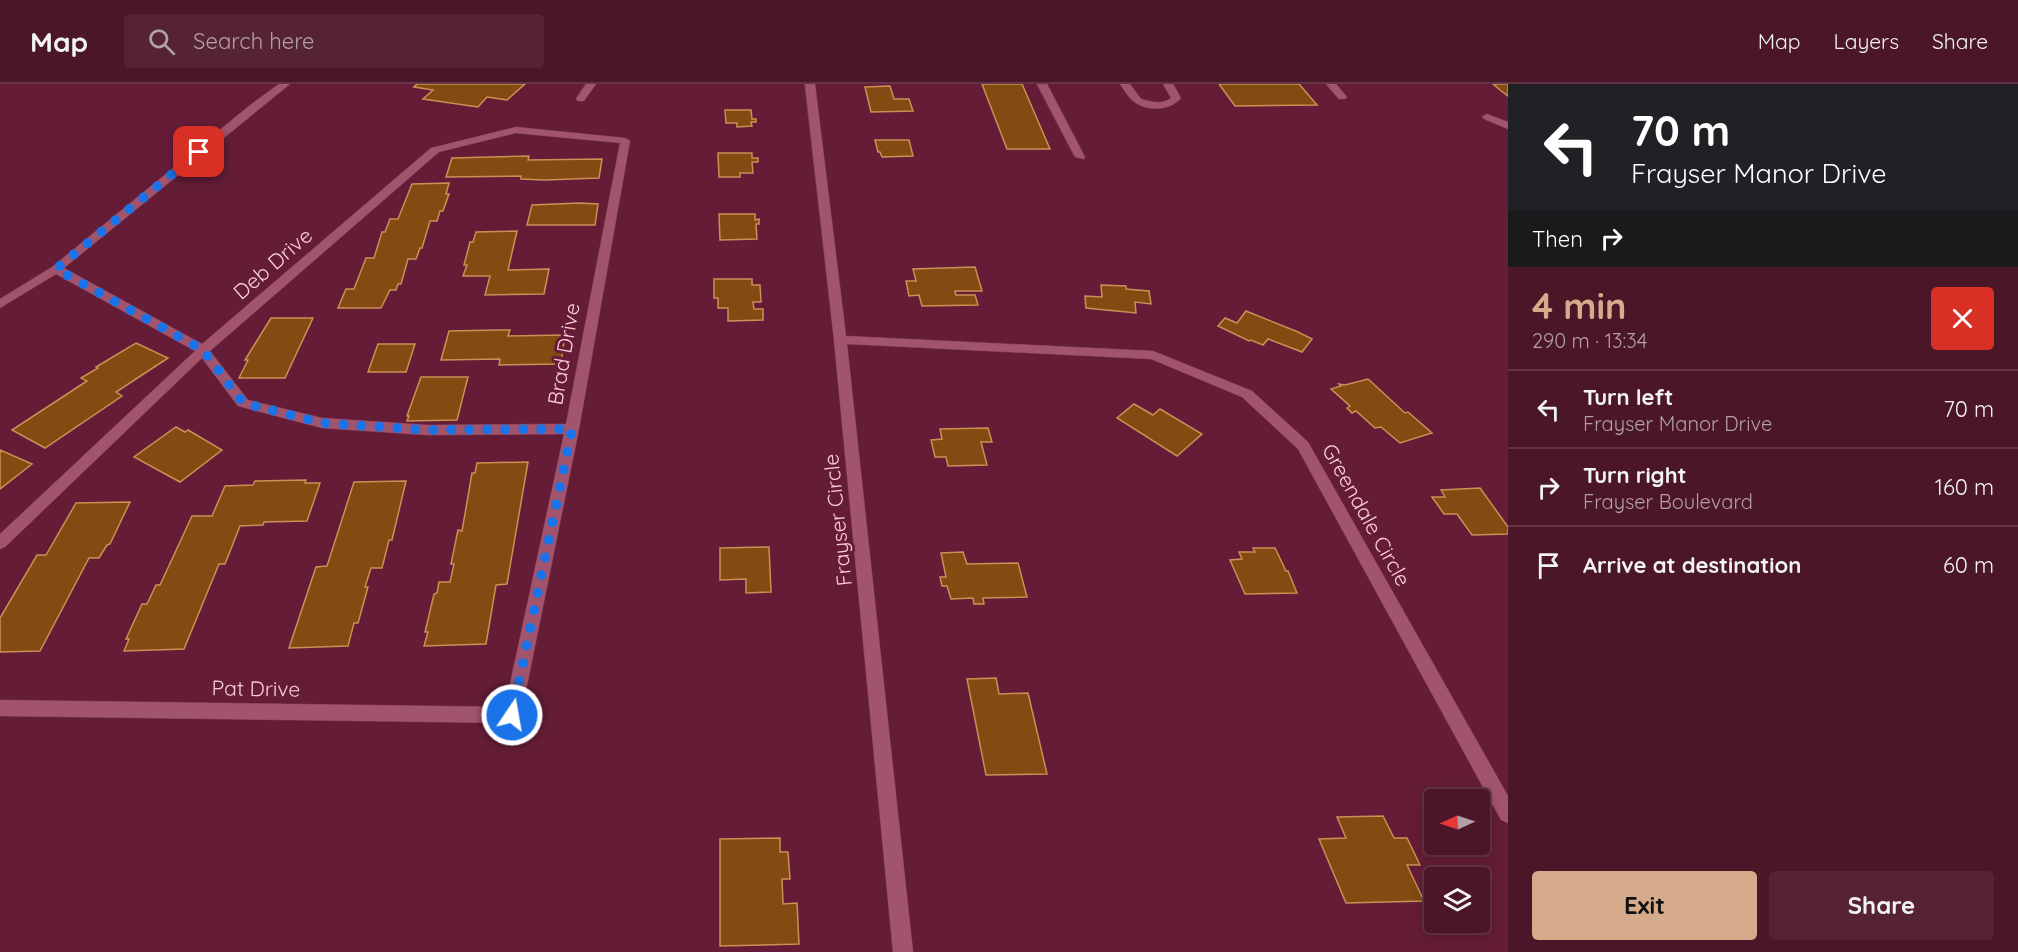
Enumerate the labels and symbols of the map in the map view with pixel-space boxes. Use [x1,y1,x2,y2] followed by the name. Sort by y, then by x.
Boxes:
[173,126,224,177] pin
[228,222,317,305] street label: Deb Drive
[541,301,585,407] street label: Brad Drive
[1317,439,1417,590] street label: Greendale Circle
[817,453,857,587] street label: Frayser Circle
[212,674,301,702] street label: Pat Drive
[480,683,544,747] position arrow
[1424,789,1490,855] north arrow

